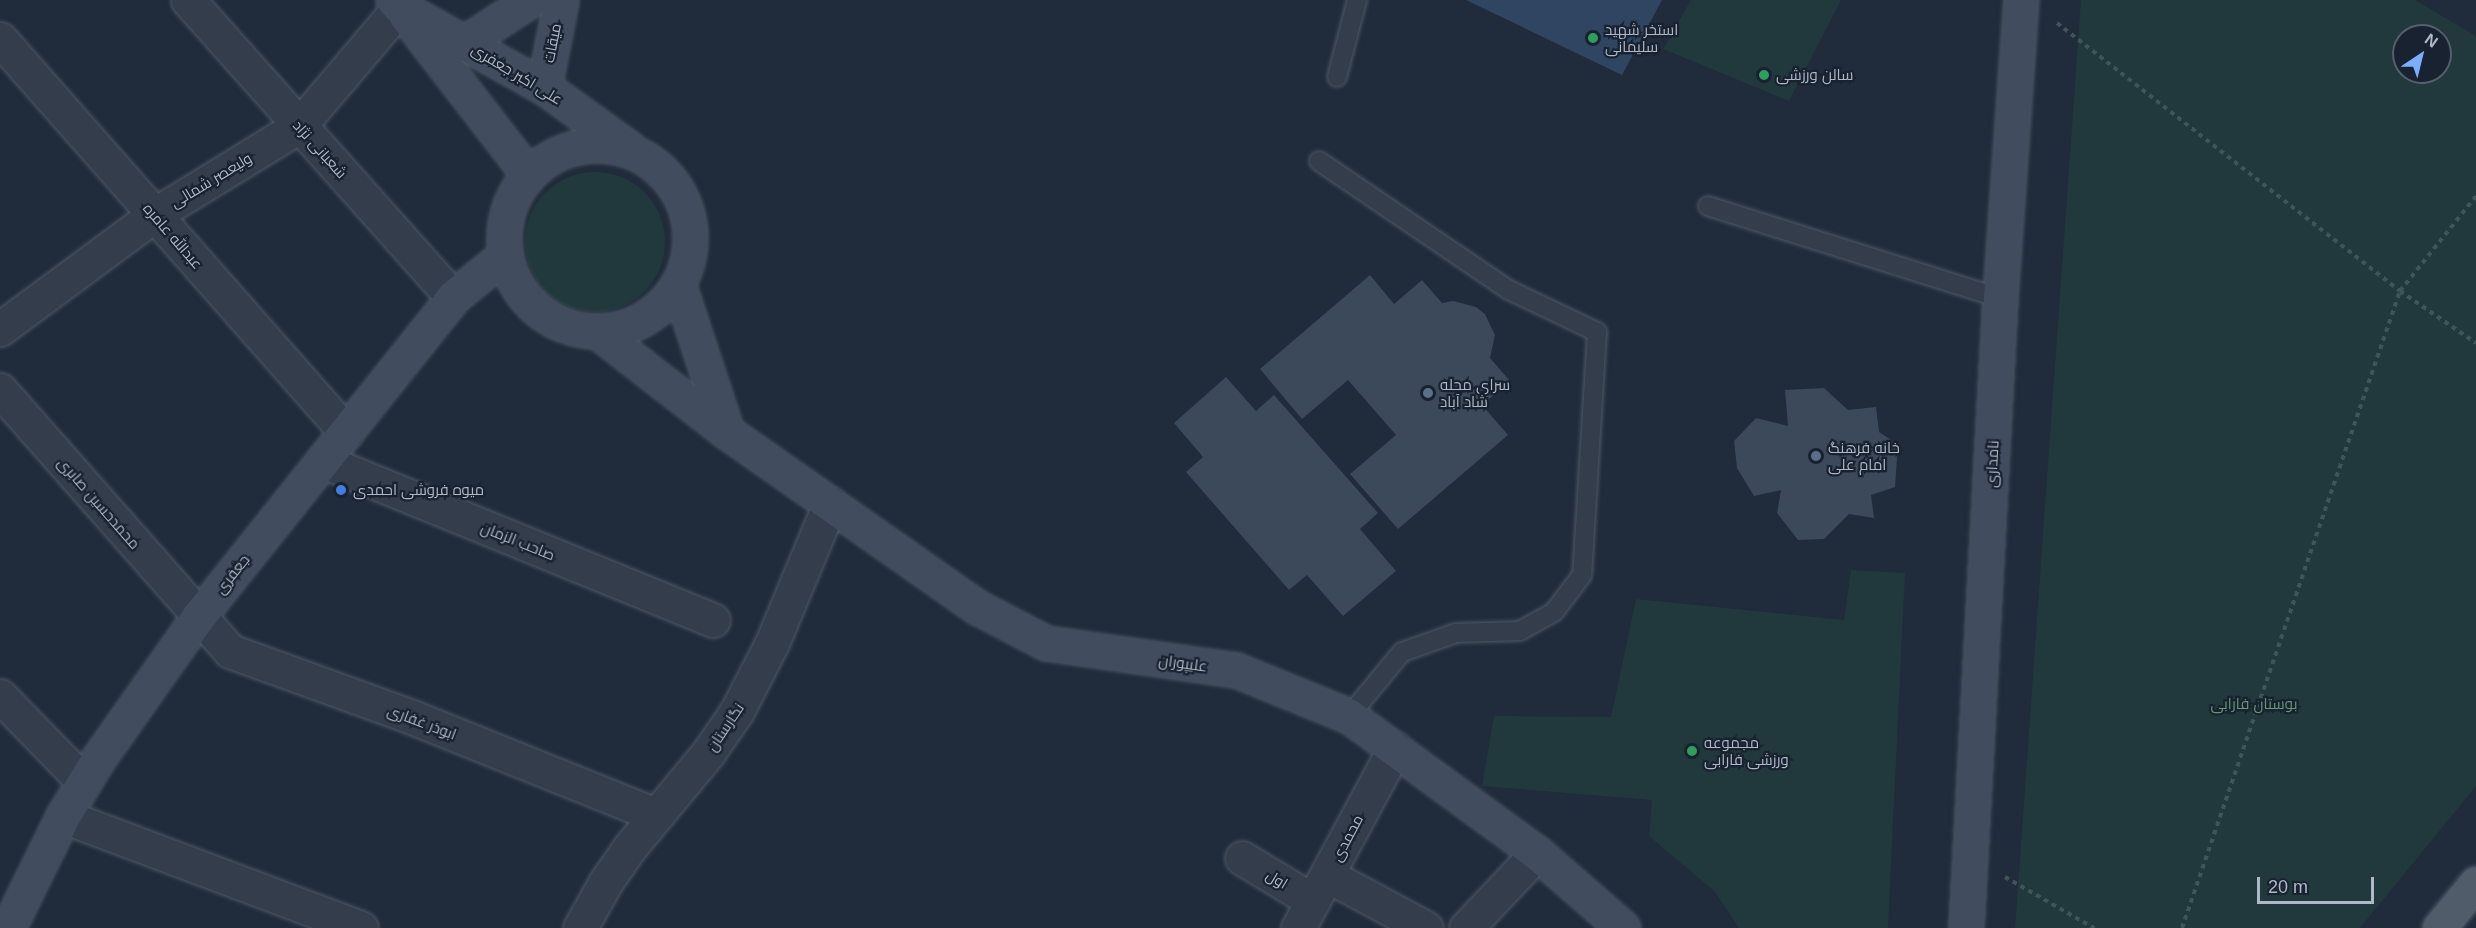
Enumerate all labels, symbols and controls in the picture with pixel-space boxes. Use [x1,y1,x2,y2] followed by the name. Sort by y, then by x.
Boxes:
[1605,20,1678,55] place label: استخر شهید سلیمانی
[539,22,565,64] street label: میقات
[2392,24,2452,84] north arrow
[2422,30,2441,51] text: N
[1586,31,1600,45] marker: استخر شهید سلیمانی
[468,40,566,108] street label: علی اکبر جعفری
[1776,66,1853,84] place label: سالن ورزشی
[1757,68,1771,82] marker: سالن ورزشی
[289,116,351,182] street label: شعبانی نژاد
[167,149,255,211] street label: ولیعصر شمالی
[139,199,207,273] street label: عبدالله عامره
[1440,375,1510,410] place label: سرای محله شاد آباد
[1421,386,1435,400] marker: سرای محله شاد آباد
[1828,438,1900,473] place label: خانه فرهنگ امام علی
[1982,440,2002,488] street label: نامداری
[1809,449,1823,463] marker: خانه فرهنگ امام علی
[54,453,144,553] street label: محمدحسین صابری
[353,481,484,499] place label: میوه فروشی احمدی
[334,483,348,497] marker: میوه فروشی احمدی
[478,518,558,564] street label: صاحب الزمان
[211,551,253,597] street label: جعفری
[1158,651,1208,675] street label: علیپوران
[2211,695,2297,713] park label: بوستان فارابی
[702,699,748,755] street label: نگارستان
[385,701,459,743] street label: ابوذر غفاری
[1704,733,1789,768] place label: مجموعه ورزشی فارابی
[1685,744,1699,758] marker: مجموعه ورزشی فارابی
[1327,812,1367,864] street label: محمدی
[2260,865,2377,903] scale bar
[1263,866,1291,892] street label: اول
[2268,877,2308,897] text: 20 m

